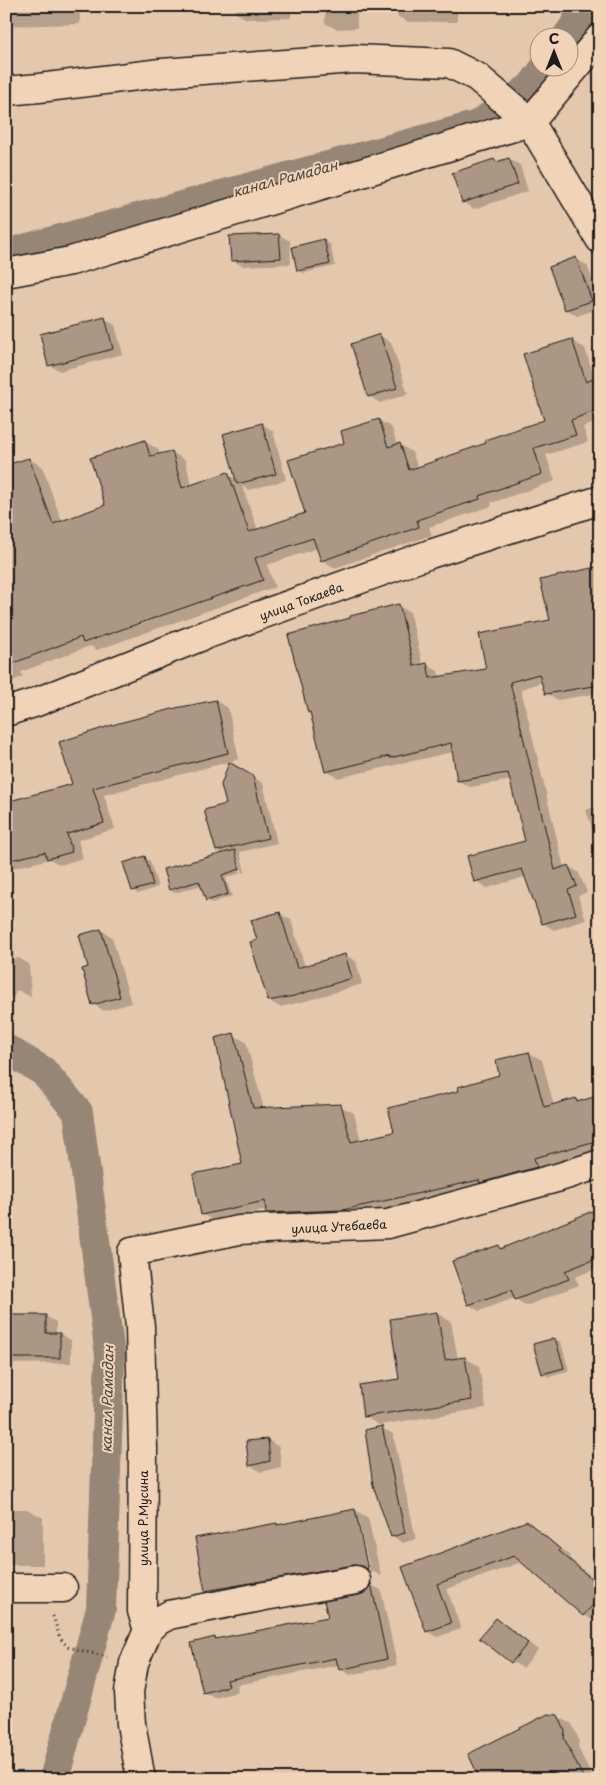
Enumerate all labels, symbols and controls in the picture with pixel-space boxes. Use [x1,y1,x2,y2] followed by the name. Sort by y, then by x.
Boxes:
[528,28,578,78] north arrow
[549,28,559,49] text: С
[230,154,341,202] water label: канал Рамадан
[257,577,346,624] street label: улица Токаева
[291,1214,388,1237] street label: улица Утебаева
[96,1344,118,1453] water label: канал Рамадан
[134,1470,152,1566] street label: улица Р.Мусина

